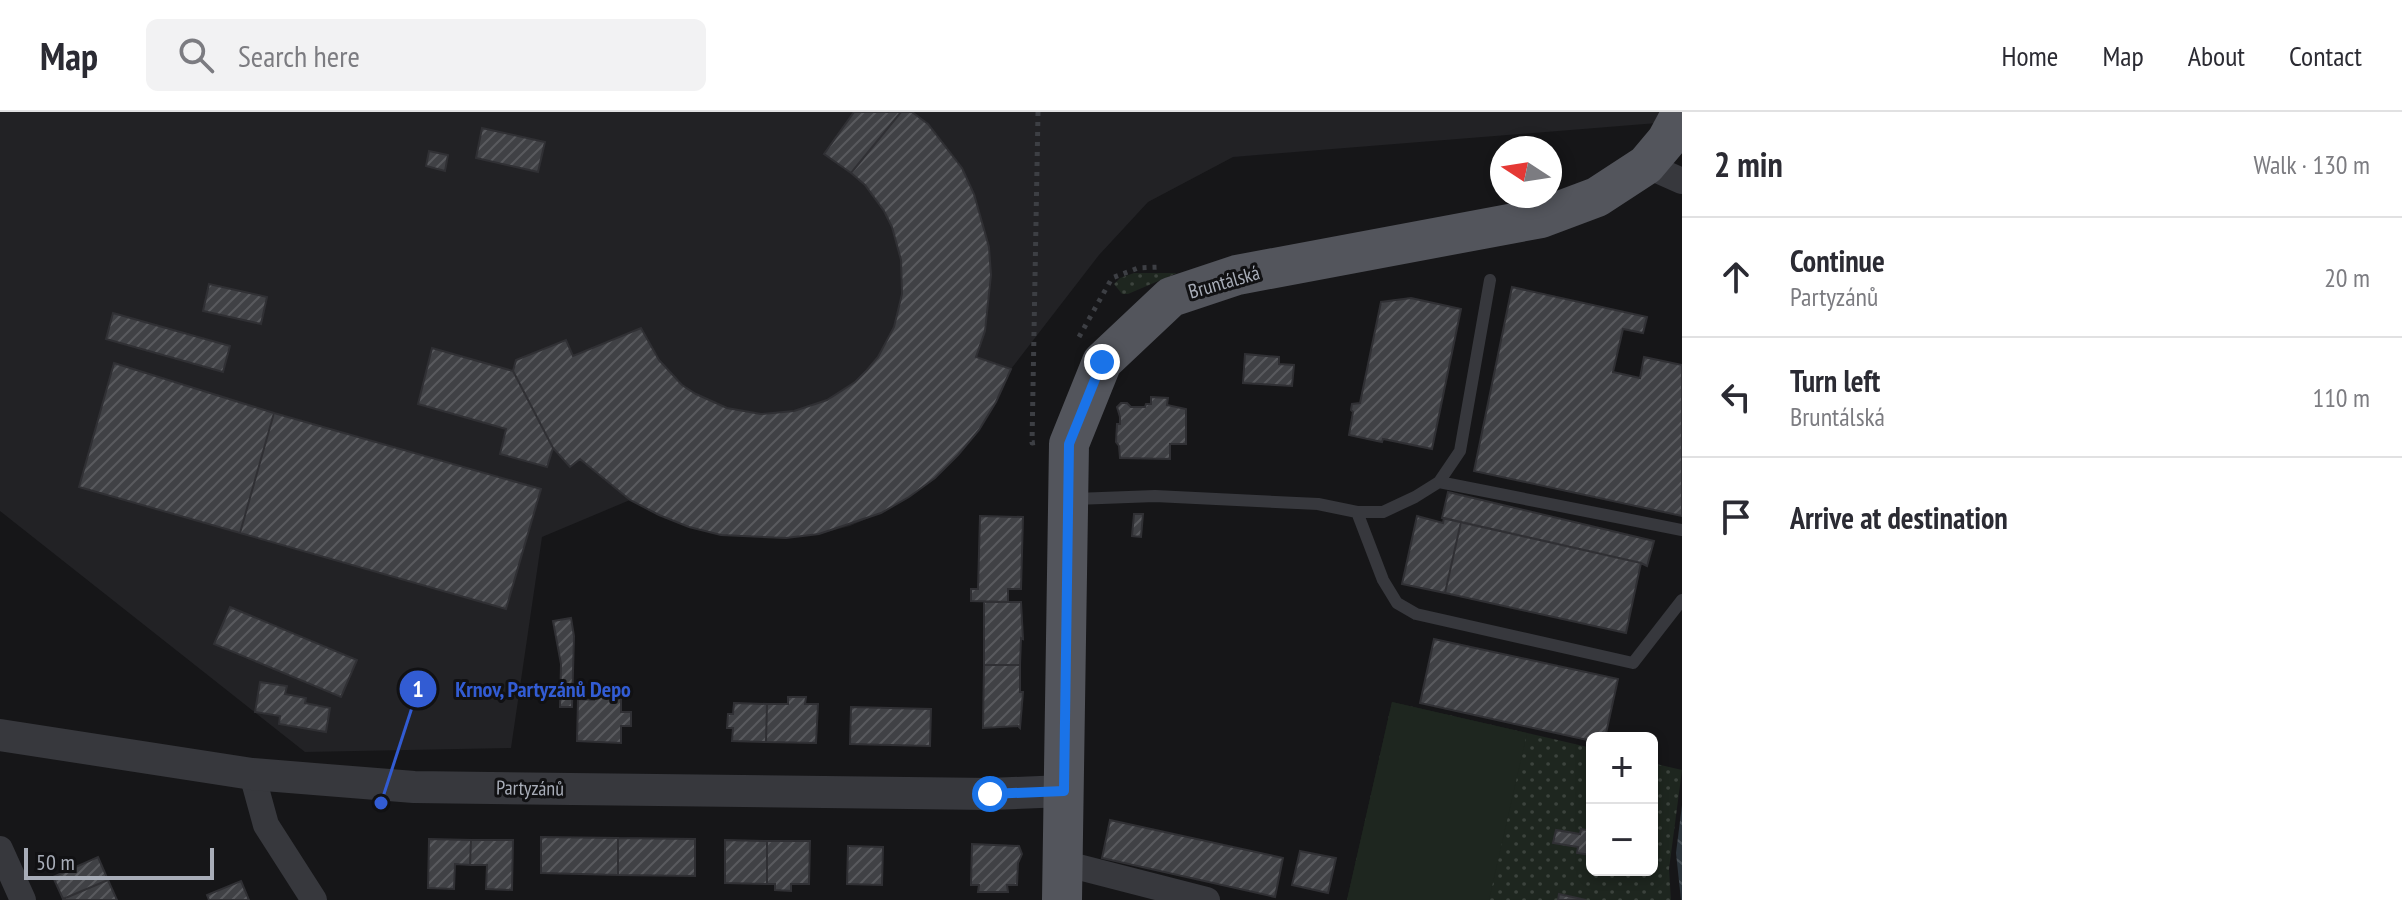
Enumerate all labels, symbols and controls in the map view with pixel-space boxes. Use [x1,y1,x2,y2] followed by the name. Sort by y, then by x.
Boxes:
[146,19,706,91] search box
[40,31,98,80] text: Map
[174,33,218,77] icon: search
[238,36,360,75] text: Search here
[2002,37,2058,74] text: Home
[2102,37,2144,74] text: Map
[2188,37,2245,74] text: About
[2289,37,2362,74] text: Contact
[1490,136,1562,208] north arrow
[1714,142,1783,186] text: 2 min
[2253,148,2370,181] text: Walk · 130 m
[1790,241,1885,280] text: Continue
[1714,255,1758,299] icon: ahead
[1185,259,1263,305] street label: Bruntálská
[2324,261,2370,294] text: 20 m
[1790,280,1878,313] text: Partyzánů
[1084,344,1120,380] route end
[1790,361,1880,400] text: Turn left
[1714,375,1758,419] icon: left
[2312,381,2370,414] text: 110 m
[1790,400,1885,433] text: Bruntálská
[1714,495,1758,539] icon: arrive
[1790,498,2008,537] text: Arrive at destination
[398,666,647,712] callout: Krnov, Partyzánů Depo
[412,673,424,704] text: 1
[455,675,631,703] text: Krnov, Partyzánů Depo
[1586,732,1658,876] map controls
[1586,732,1658,804] button: +
[496,774,564,802] street label: Partyzánů
[972,776,1008,812] route start
[1586,804,1658,876] button: −
[24,844,214,880] scale bar
[36,848,75,876] text: 50 m

